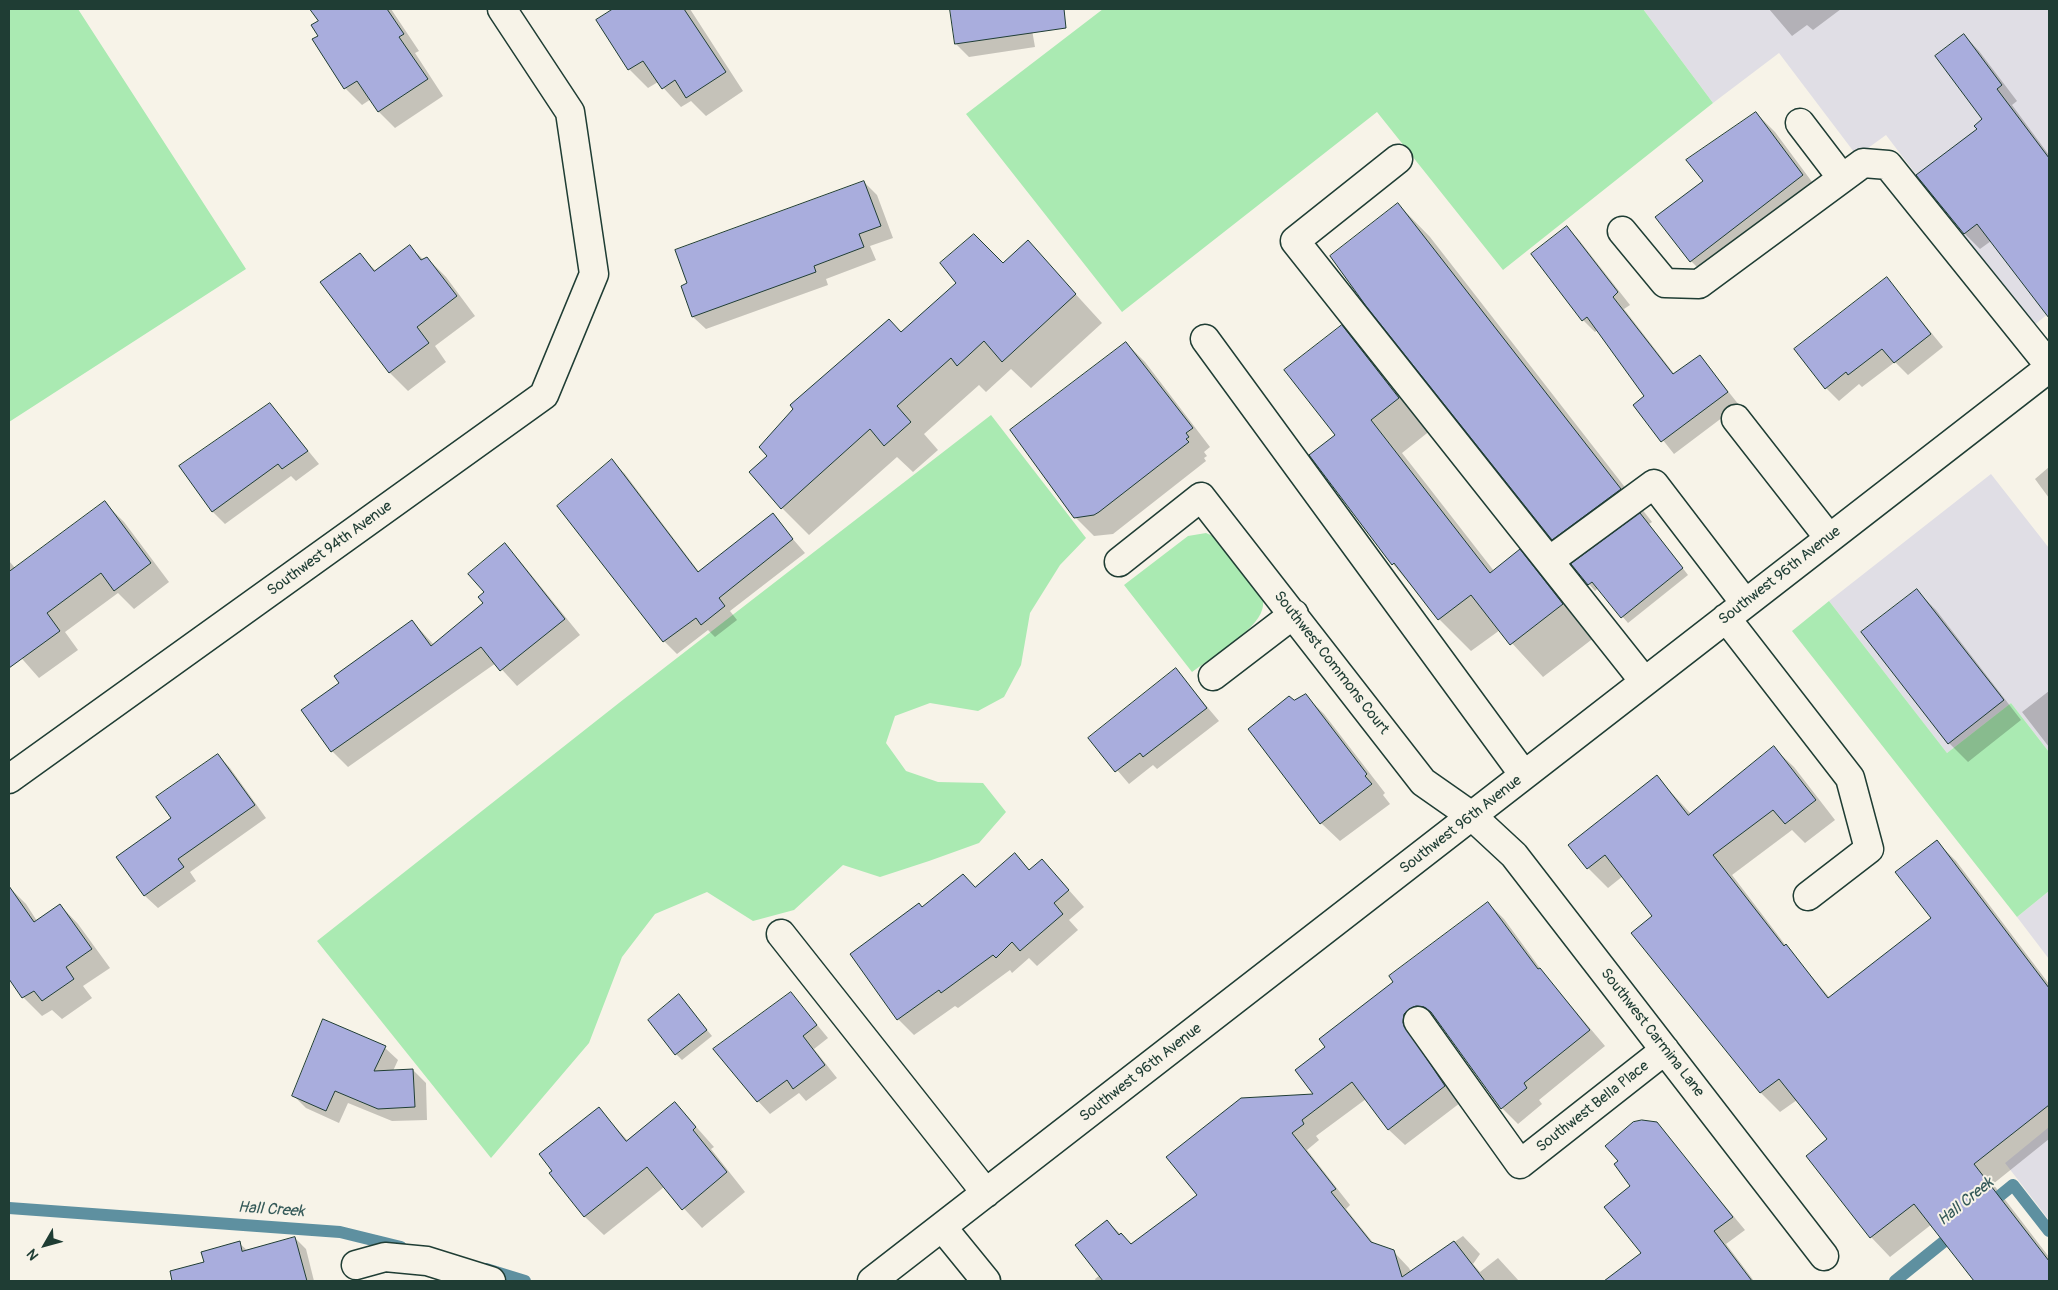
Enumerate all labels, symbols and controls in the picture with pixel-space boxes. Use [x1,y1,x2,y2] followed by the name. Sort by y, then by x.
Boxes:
[264,498,396,600] street label: Southwest 94th Avenue
[1715,523,1845,629] street label: Southwest 96th Avenue
[1269,588,1393,738] street label: Southwest Commons Court
[1396,772,1526,878] street label: Southwest 96th Avenue
[1596,965,1708,1101] street label: Southwest Carmina Lane
[1076,1020,1206,1126] street label: Southwest 96th Avenue
[1533,1057,1653,1157] street label: Southwest Bella Place
[1934,1174,1998,1230] water label: Hall Creek
[237,1198,305,1222] water label: Hall Creek
[20,1220,70,1270] north arrow
[23,1246,42,1264] text: N

